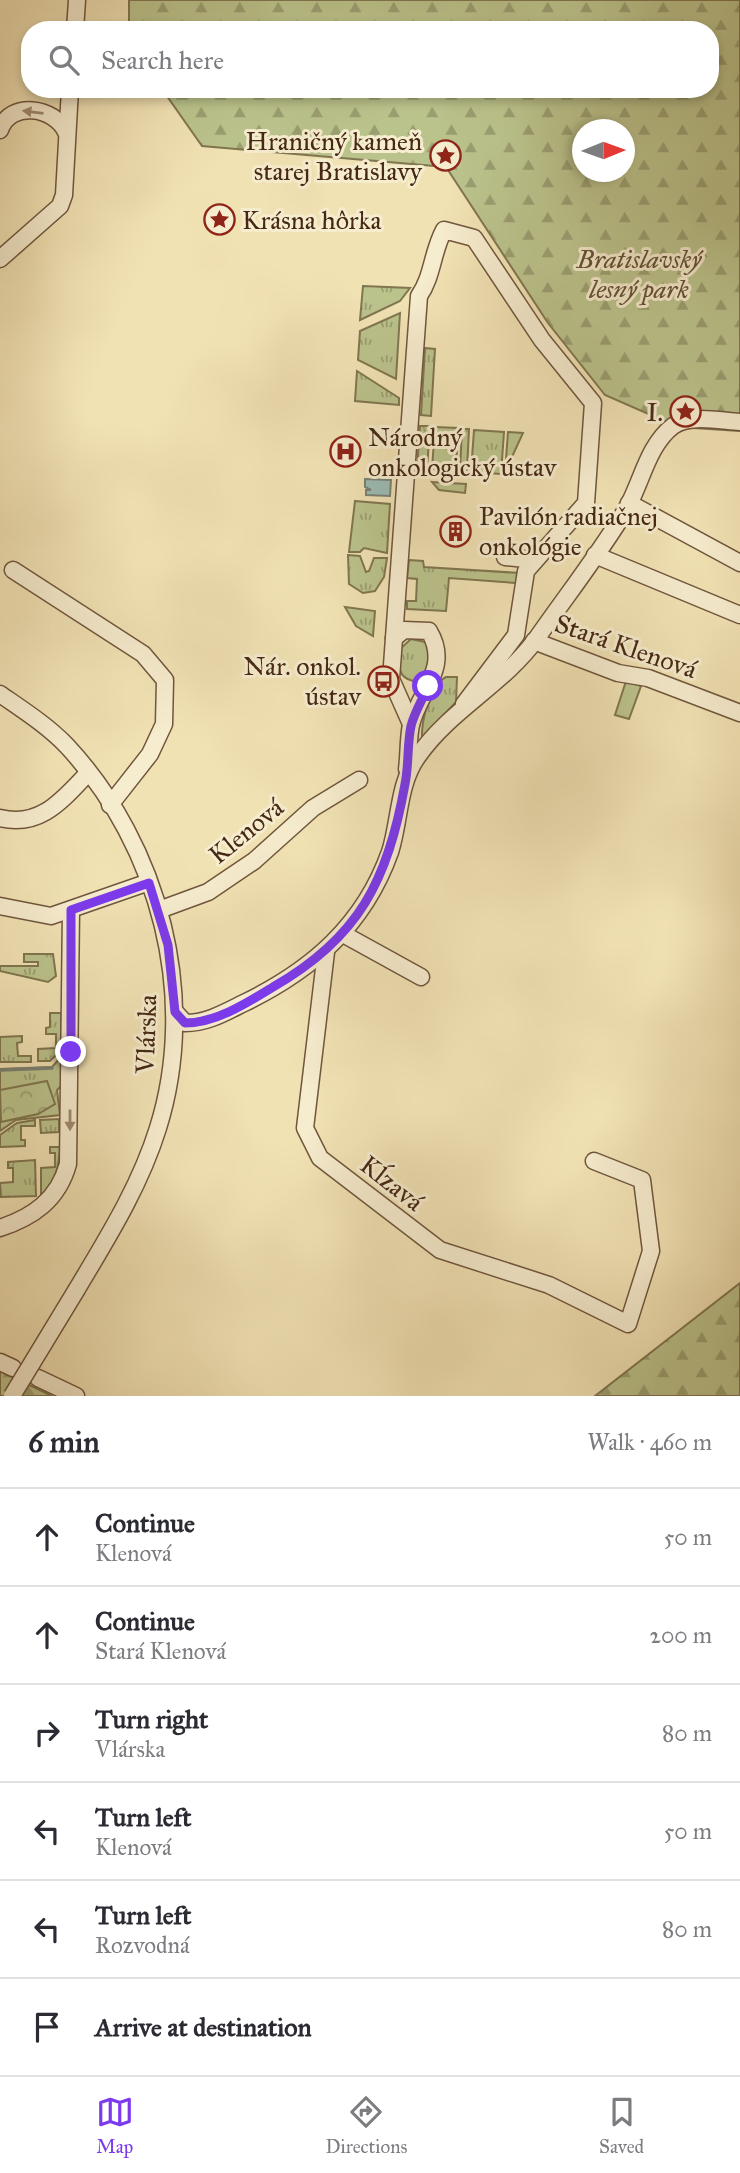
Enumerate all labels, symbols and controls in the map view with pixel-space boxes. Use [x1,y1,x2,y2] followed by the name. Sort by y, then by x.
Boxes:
[21,21,719,98] search box
[45,41,83,79] icon: search
[101,44,224,76] text: Search here
[22,106,44,117] one-way arrow
[572,119,635,182] north arrow
[246,125,423,187] place label: Hraničný kameň starej Bratislavy
[428,139,462,173] place icon: Hraničný kameň starej Bratislavy
[202,203,236,237] place icon: Krásna hôrka
[242,204,381,236] place label: Krásna hôrka
[576,243,705,306] park label: Bratislavský lesný park
[669,395,703,429] place icon: I.
[646,396,663,428] place label: I.
[368,421,558,483] place label: Národný onkologický ústav
[328,435,362,469] hospital icon: Národný onkologický ústav
[479,500,658,562] place label: Pavilón radiačnej onkológie
[439,514,473,548] building icon: Pavilón radiačnej onkológie
[551,607,701,685] street label: Stará Klenová
[244,650,362,712] place label: Nár. onkol. ústav
[367,664,401,698] bus stop icon: Nár. onkol. ústav
[412,670,443,701] route start
[202,791,290,871] street label: Klenová
[129,994,163,1075] street label: Vlárska
[55,1036,86,1067] route end
[64,1109,76,1131] one-way arrow
[354,1148,430,1218] street label: Kĺzavá
[28,1424,100,1460] text: 6 min
[587,1428,712,1456] text: Walk · 460 m
[95,1507,195,1539] text: Continue
[28,1518,66,1556] icon: ahead
[664,1523,712,1551] text: 50 m
[95,1539,172,1567] text: Klenová
[95,1605,195,1637] text: Continue
[28,1616,66,1654] icon: ahead
[650,1621,712,1649] text: 200 m
[95,1637,226,1665] text: Stará Klenová
[95,1703,208,1735] text: Turn right
[28,1714,66,1752] icon: right
[662,1719,712,1747] text: 80 m
[95,1735,165,1763] text: Vlárska
[95,1801,191,1833] text: Turn left
[28,1812,66,1850] icon: left
[664,1817,712,1845] text: 50 m
[95,1833,172,1861] text: Klenová
[95,1899,191,1931] text: Turn left
[28,1910,66,1948] icon: left
[662,1915,712,1943] text: 80 m
[95,1931,190,1959] text: Rozvodná
[28,2008,66,2046] icon: arrive
[95,2011,312,2043] text: Arrive at destination
[96,2093,134,2158] tab: Map
[325,2093,407,2158] tab: Directions
[599,2093,644,2158] tab: Saved

